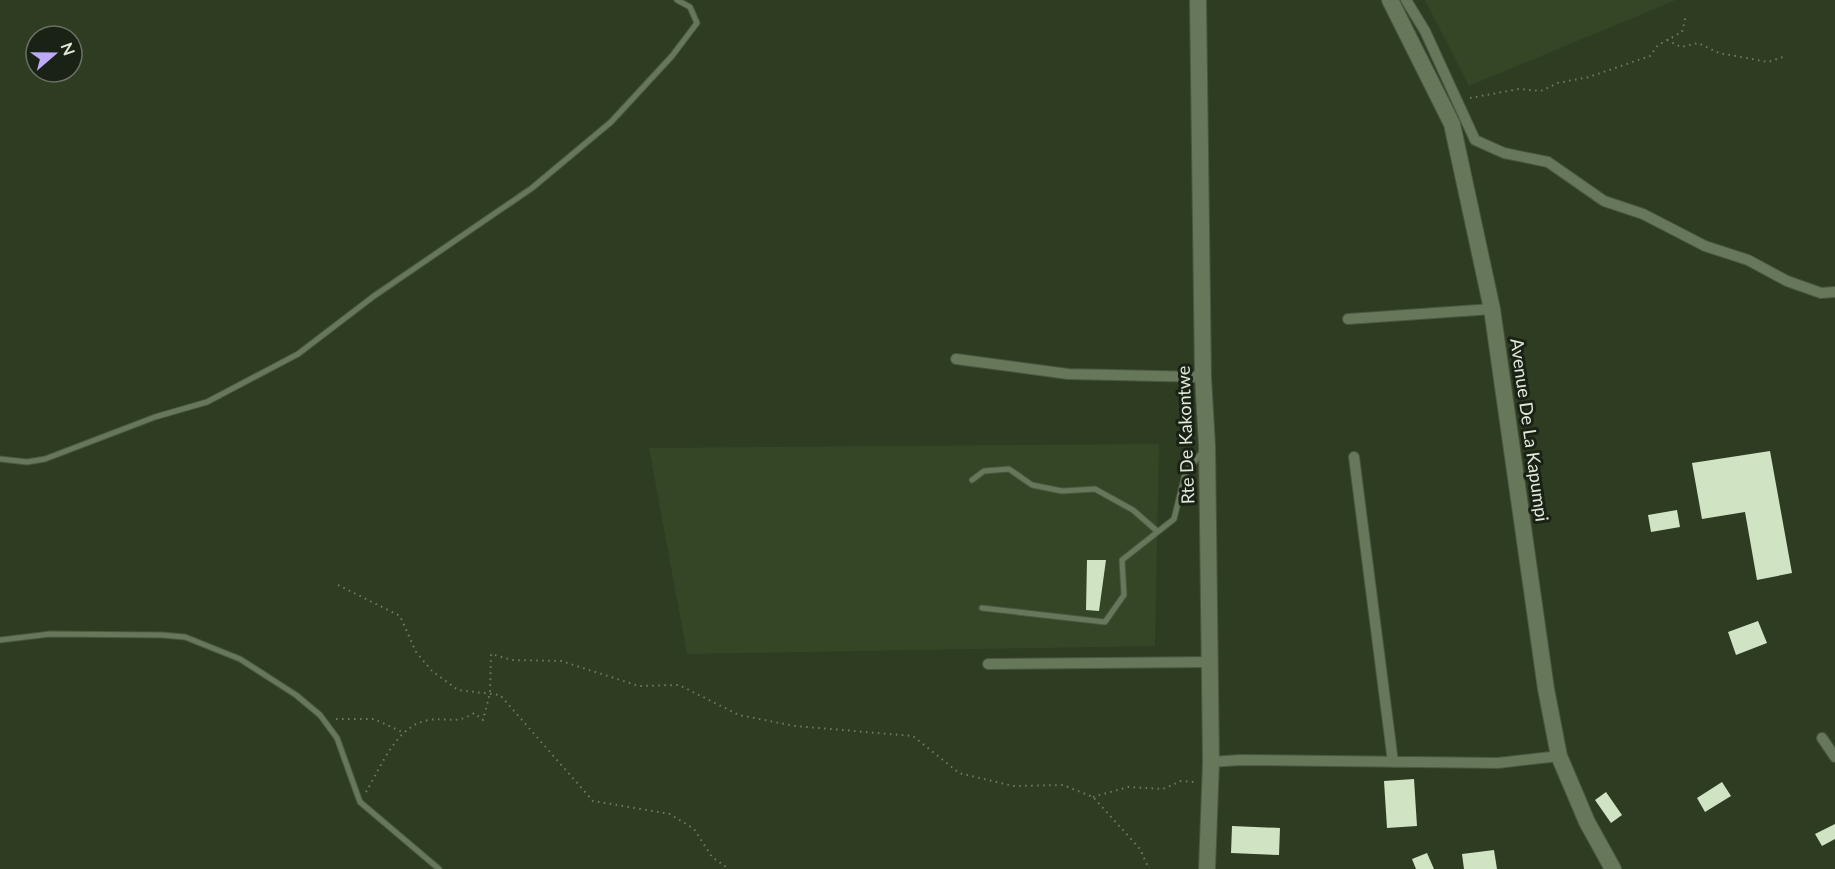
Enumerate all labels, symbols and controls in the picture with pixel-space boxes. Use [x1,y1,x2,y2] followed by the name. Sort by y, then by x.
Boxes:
[24,24,84,84] north arrow
[58,40,80,58] text: N
[1506,337,1554,523] street label: Avenue De La Kapumpi
[1172,365,1198,505] street label: Rte De Kakontwe

